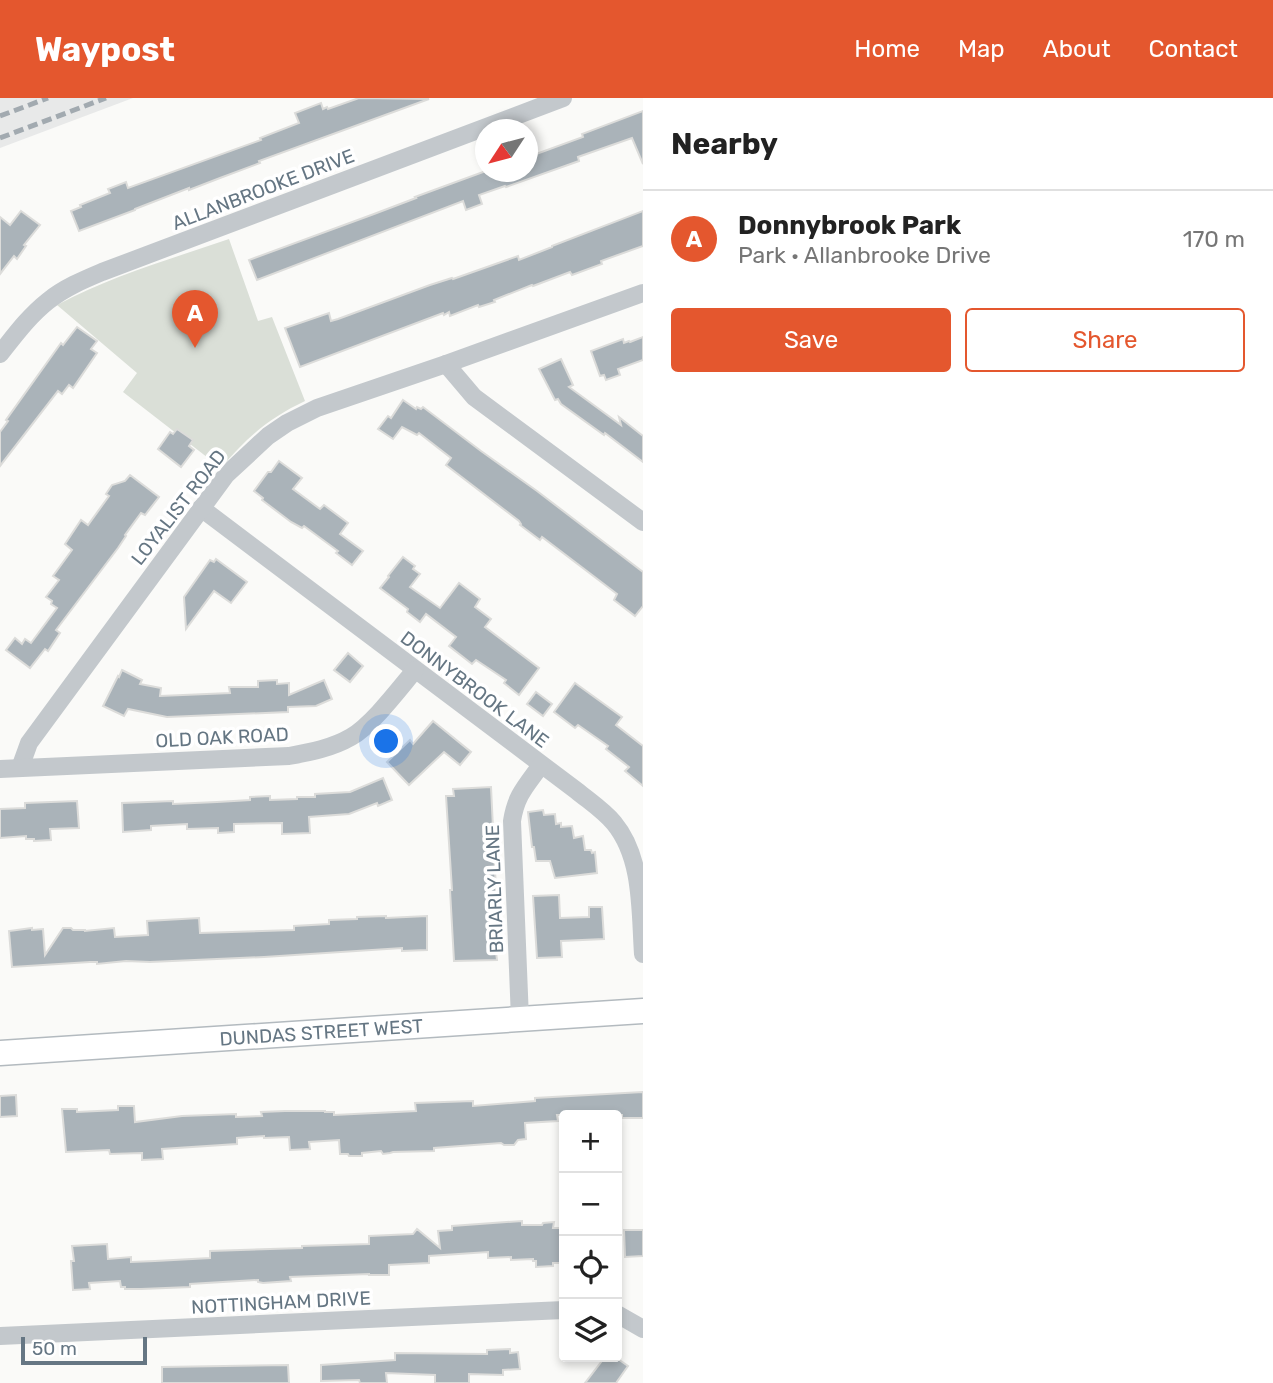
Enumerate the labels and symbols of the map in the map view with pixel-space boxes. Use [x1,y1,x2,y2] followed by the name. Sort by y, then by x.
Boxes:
[475,119,538,182] north arrow
[169,144,357,235] street label: ALLANBROOKE DRIVE
[172,290,218,348] pin: A
[126,445,231,570] street label: LOYALIST ROAD
[396,626,553,753] street label: DONNYBROOK LANE
[155,723,289,752] street label: OLD OAK ROAD
[369,724,403,758] your location
[481,824,508,954] street label: BRIARLY LANE
[219,1014,424,1051] street label: DUNDAS STREET WEST
[191,1286,371,1319] street label: NOTTINGHAM DRIVE
[21,1334,147,1366] scale bar

